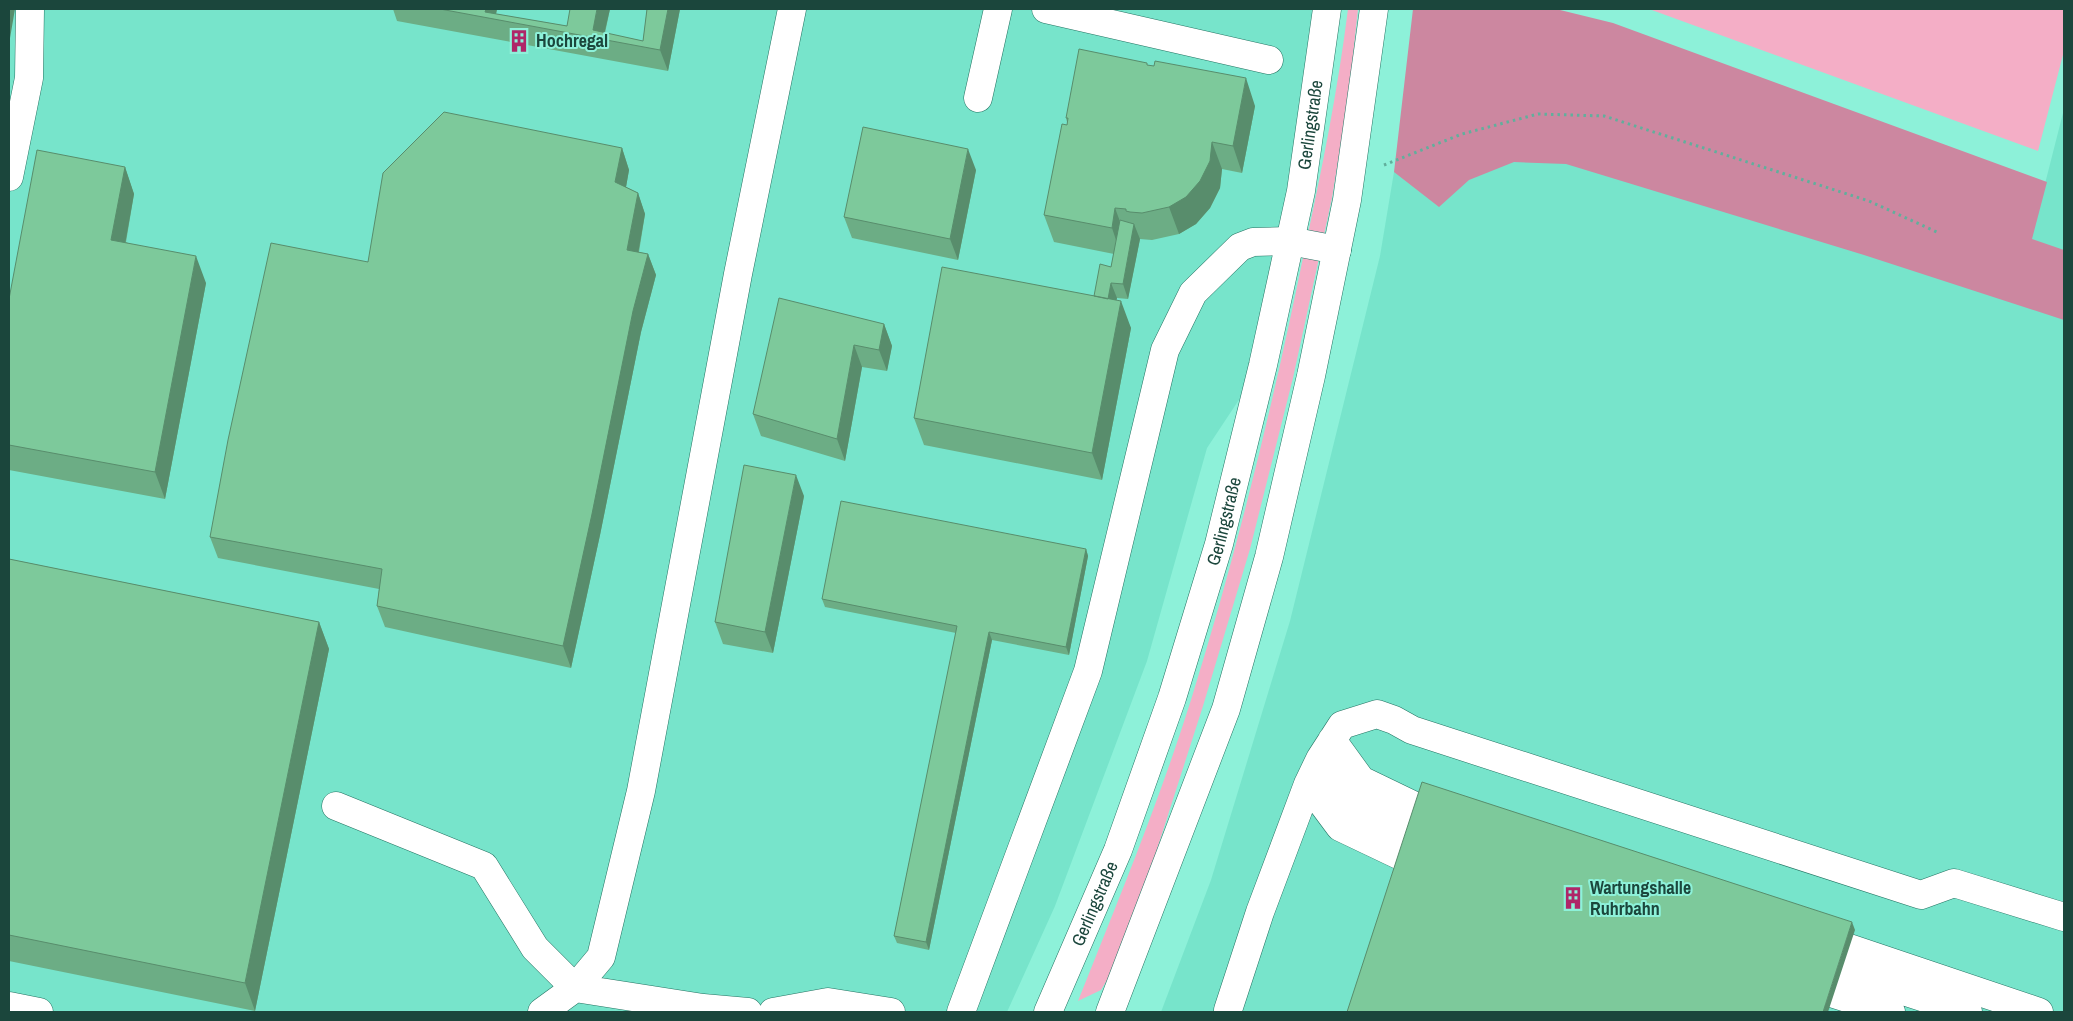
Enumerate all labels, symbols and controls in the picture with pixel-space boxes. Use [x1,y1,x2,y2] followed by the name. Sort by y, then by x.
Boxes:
[506,28,532,54] building icon: Hochregal
[536,28,608,53] place label: Hochregal
[1291,78,1329,171] street label: Gerlingstraße
[1200,474,1247,569] street label: Gerlingstraße
[1065,857,1124,950] street label: Gerlingstraße
[1590,875,1691,921] place label: Wartungshalle Ruhrbahn
[1560,885,1586,911] building icon: Wartungshalle Ruhrbahn

